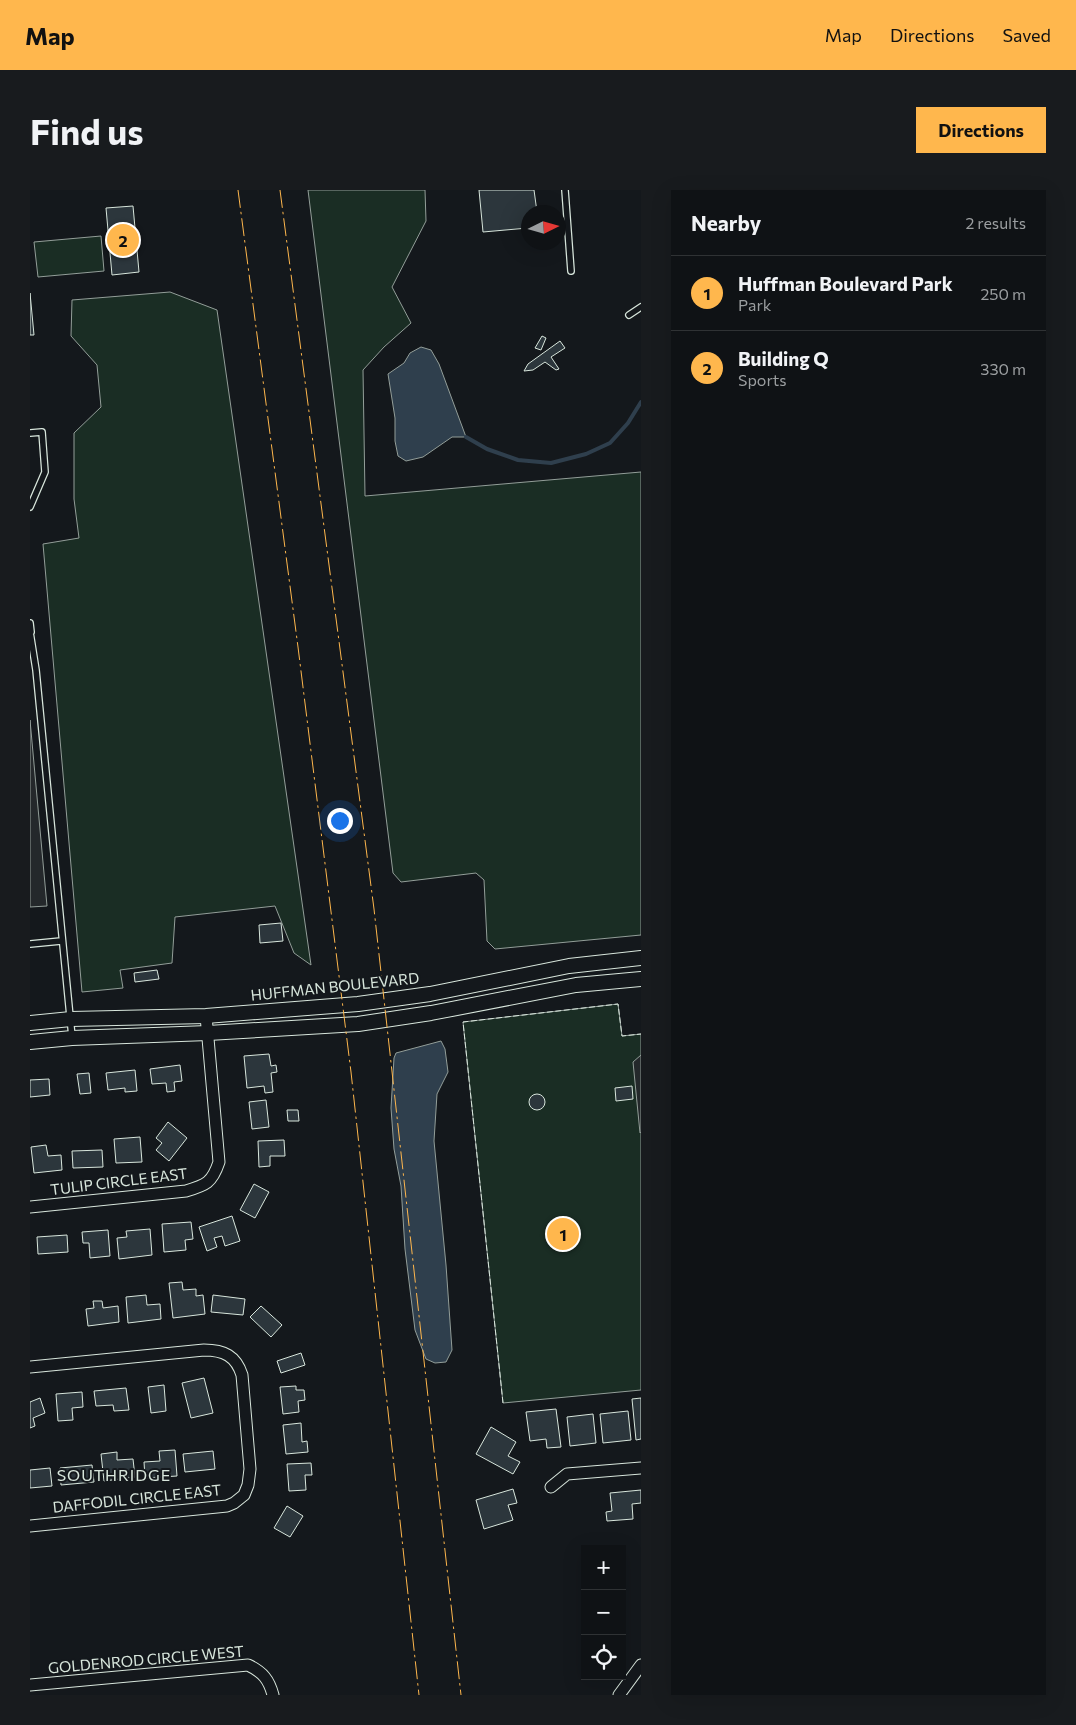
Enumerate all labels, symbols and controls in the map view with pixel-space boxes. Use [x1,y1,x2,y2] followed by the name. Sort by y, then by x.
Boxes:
[25,21,75,50] text: Map
[825,24,862,46] text: Map
[890,24,974,46] text: Directions
[1002,24,1051,46] text: Saved
[916,107,1046,153] button: Directions
[30,109,144,152] text: Find us
[521,205,566,250] north arrow
[691,210,761,235] text: Nearby
[965,213,1026,232] text: 2 results
[107,221,139,259] pin: 2
[738,272,953,295] text: Huffman Boulevard Park
[703,284,711,303] text: 1
[980,284,1026,303] text: 250 m
[738,295,771,314] text: Park
[738,347,829,370] text: Building Q
[702,359,712,378] text: 2
[980,359,1026,378] text: 330 m
[738,370,787,389] text: Sports
[327,808,353,834] your location
[250,968,420,1004] street label: HUFFMAN BOULEVARD
[49,1164,189,1198] street label: TULIP CIRCLE EAST
[547,1215,579,1253] pin: 1
[57,1465,171,1484] district label: SOUTHRIDGE
[52,1480,222,1516] street label: DAFFODIL CIRCLE EAST
[581,1545,626,1680] map controls
[581,1545,626,1590] button: +
[581,1590,626,1635] button: −
[581,1635,626,1680] button: locate
[47,1641,245,1677] street label: GOLDENROD CIRCLE WEST

